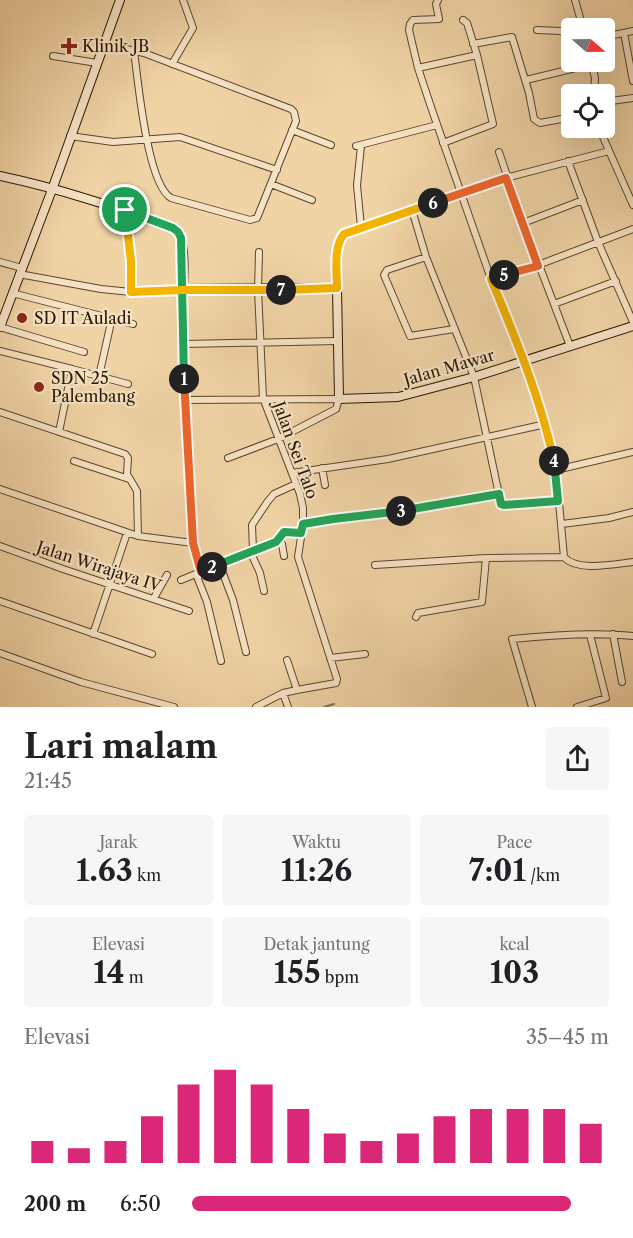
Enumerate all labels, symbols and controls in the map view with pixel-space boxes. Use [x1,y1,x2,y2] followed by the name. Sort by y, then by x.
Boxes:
[561,18,615,72] north arrow
[561,18,615,138] map controls
[82,36,149,56] place label: Klinik JB
[60,37,78,55] marker: Klinik JB
[561,84,615,138] button: locate
[99,184,150,235] pin
[418,188,448,218] pin: 6
[108,193,141,226] icon: arrive
[428,193,438,213] text: 6
[489,260,519,290] pin: 5
[500,265,508,285] text: 5
[266,275,296,305] pin: 7
[277,280,285,300] text: 7
[34,308,131,328] place label: SD IT Auladi
[15,311,29,325] marker: SD IT Auladi
[398,344,497,390] street label: Jalan Mawar
[169,364,199,394] pin: 1
[51,368,135,406] place label: SDN 25 Palembang
[180,369,188,389] text: 1
[32,380,46,394] marker: SDN 25 Palembang
[268,396,323,502] street label: Jalan Sei Talo
[539,446,569,476] pin: 4
[549,451,559,471] text: 4
[386,496,416,526] pin: 3
[396,501,406,521] text: 3
[32,536,164,596] street label: Jalan Wirajaya IV
[197,552,227,582] pin: 2
[207,557,217,577] text: 2
[24,726,218,767] text: Lari malam
[546,727,609,790] button: share
[24,769,72,793] text: 21:45
[99,832,138,852] text: Jarak
[292,832,341,852] text: Waktu
[496,832,533,852] text: Pace
[76,852,133,889] text: 1.63
[281,852,352,889] text: 11:26
[469,852,526,889] text: 7:01
[133,865,161,885] text: km
[526,865,560,885] text: /km
[92,934,145,954] text: Elevasi
[263,934,370,954] text: Detak jantung
[499,934,530,954] text: kcal
[93,954,125,991] text: 14
[274,954,320,991] text: 155
[490,954,539,991] text: 103
[125,967,144,987] text: m
[320,967,359,987] text: bpm
[24,1025,90,1049] text: Elevasi
[526,1025,609,1049] text: 35–45 m
[24,1192,86,1216] text: 200 m
[120,1192,161,1216] text: 6:50

